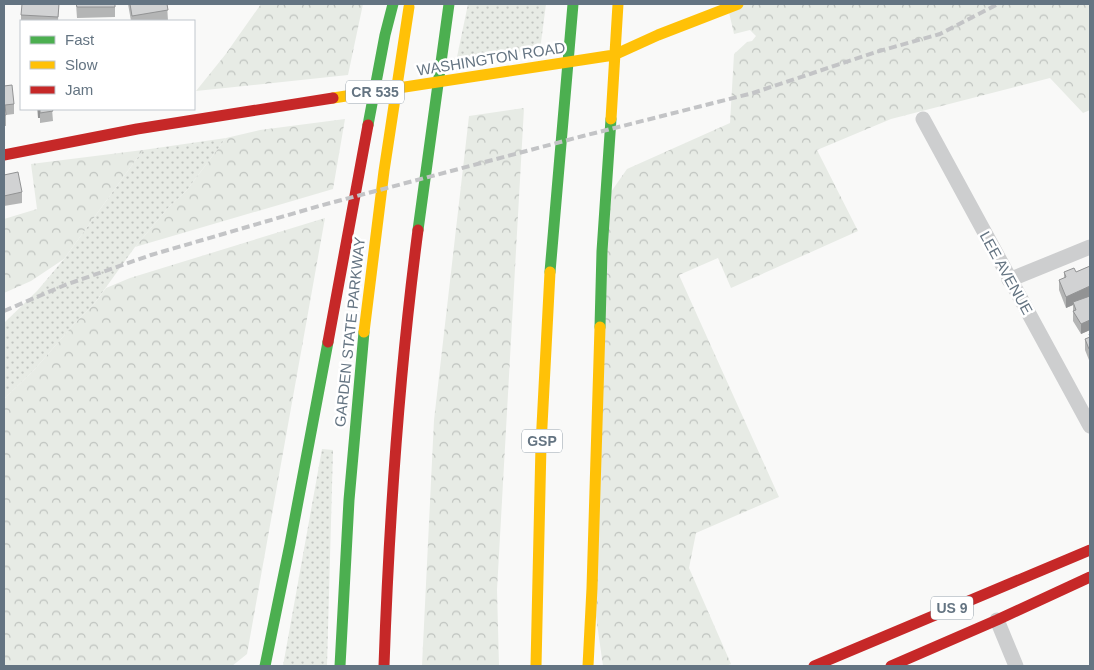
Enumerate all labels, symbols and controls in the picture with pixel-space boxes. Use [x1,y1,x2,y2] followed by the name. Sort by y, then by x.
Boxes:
[20,20,195,110] legend
[65,31,95,48] text: Fast
[416,38,566,79] street label: WASHINGTON ROAD
[65,56,98,73] text: Slow
[346,80,404,104] road number: CR 535
[65,81,93,98] text: Jam
[977,228,1036,317] street label: LEE AVENUE
[331,236,368,428] street label: GARDEN STATE PARKWAY
[522,430,562,452] road number: GSP
[931,596,973,620] road number: US 9

